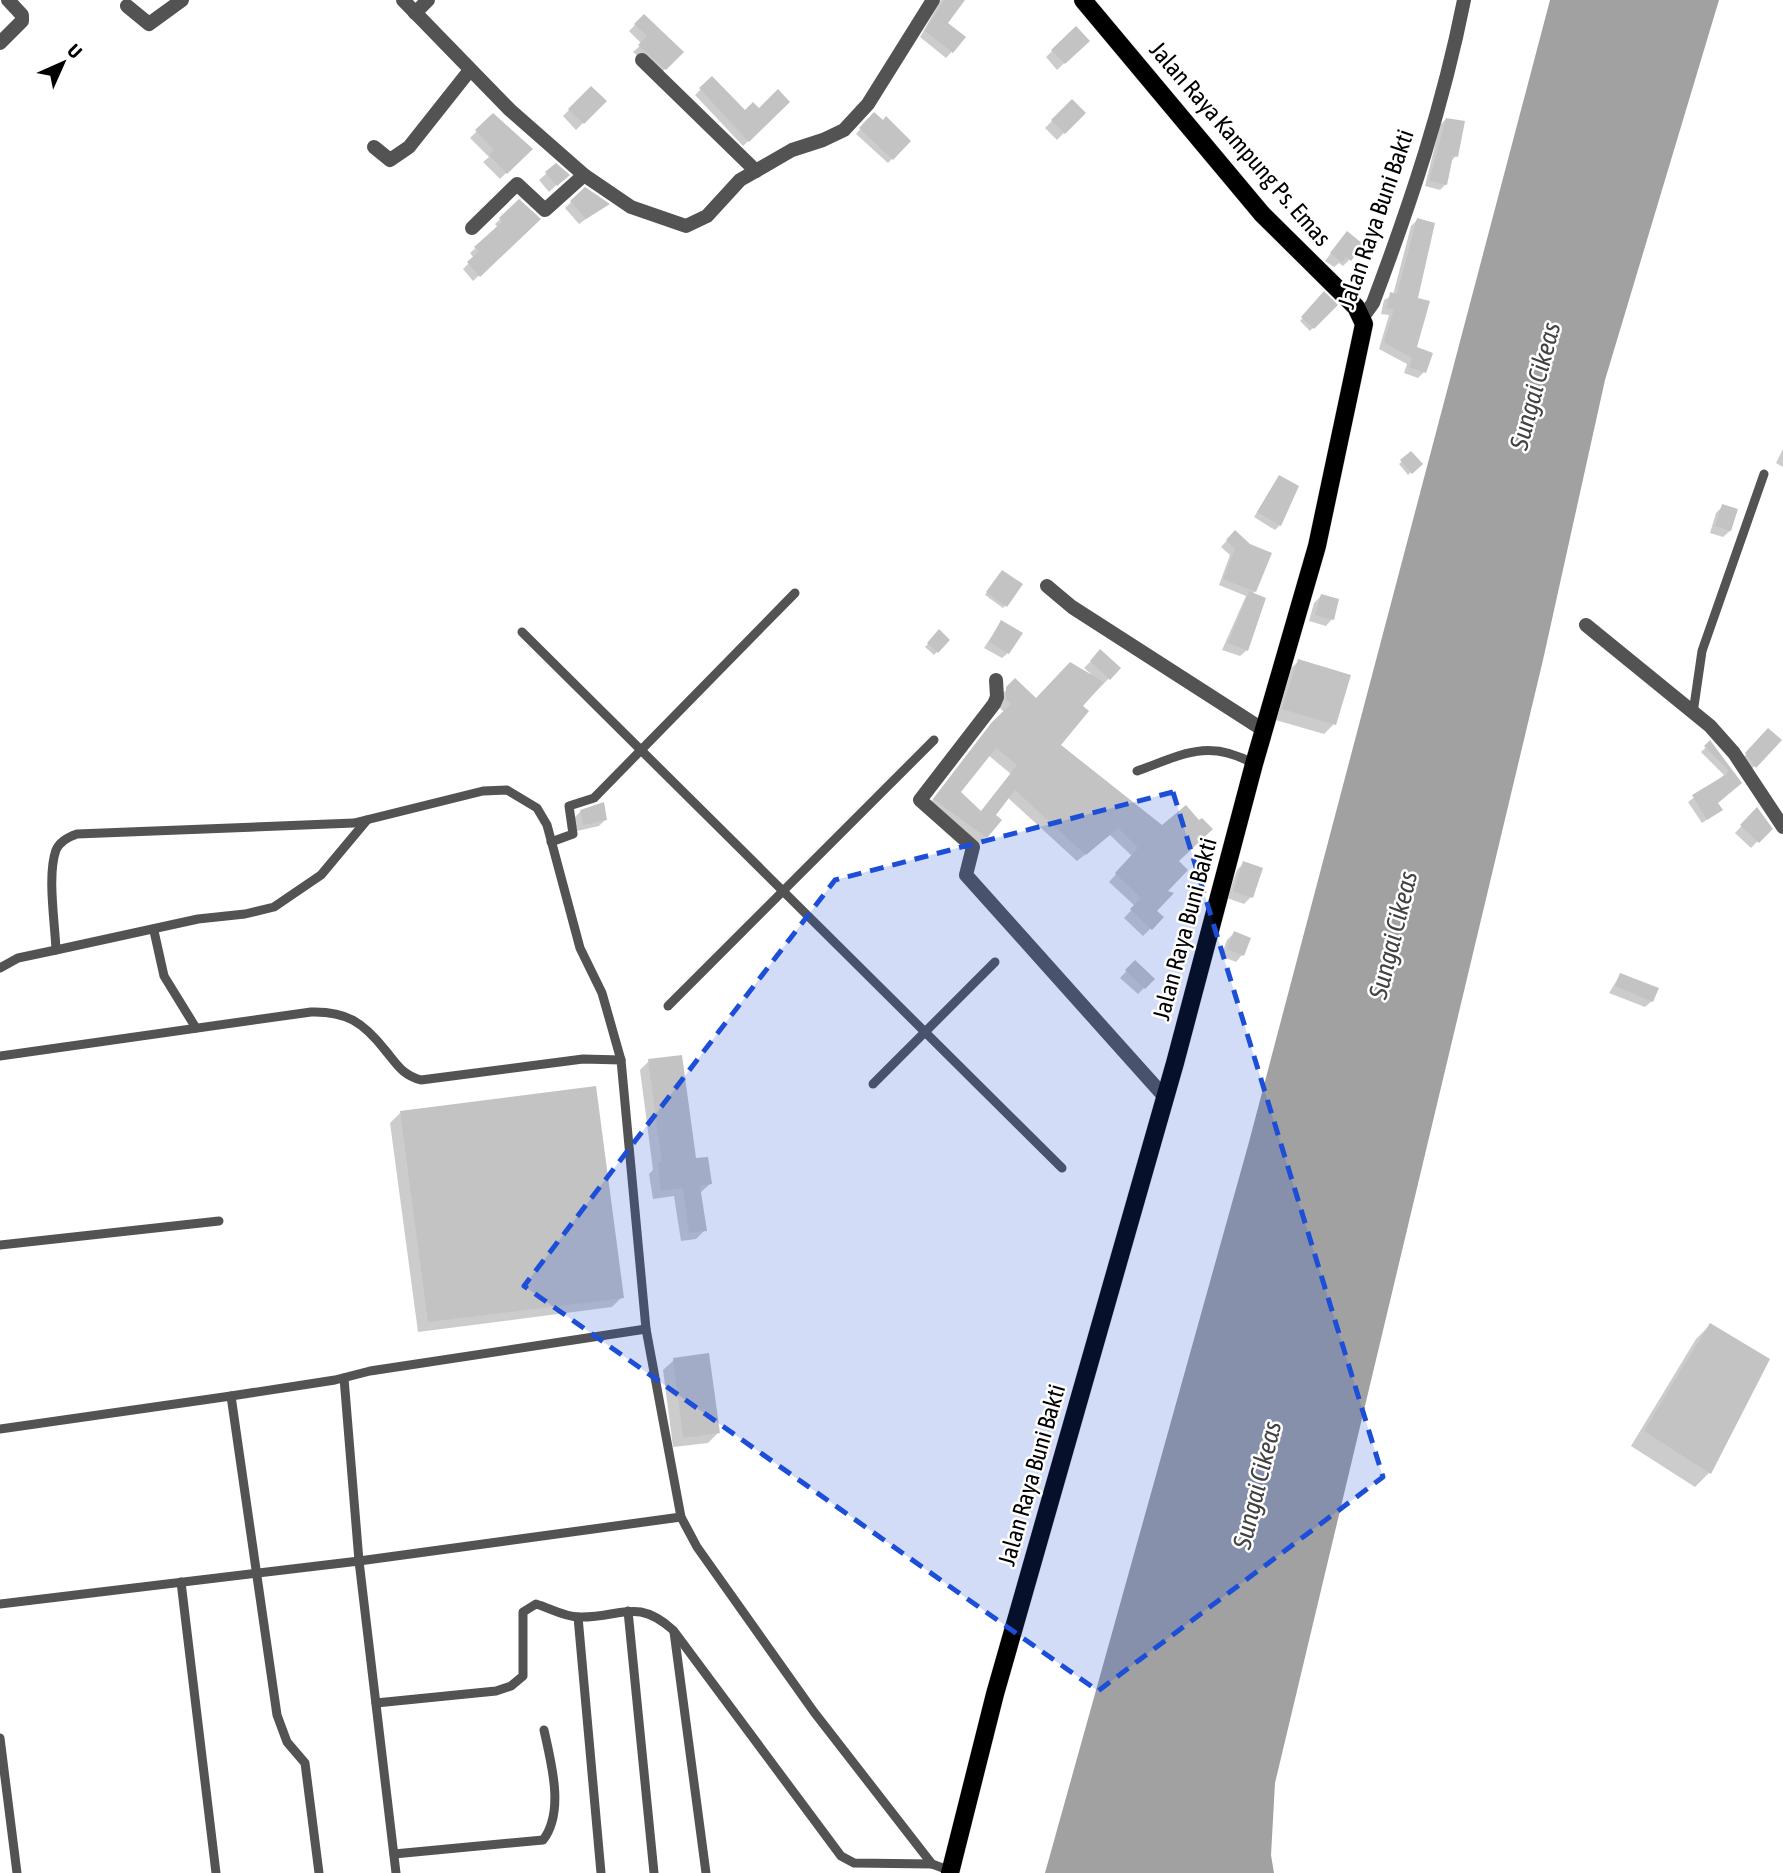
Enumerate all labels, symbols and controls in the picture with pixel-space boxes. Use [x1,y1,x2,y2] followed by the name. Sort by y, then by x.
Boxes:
[28,28,98,98] north arrow
[1144,36,1336,251] street label: Jalan Raya Kampung Ps. Emas
[63,39,87,63] text: U
[1332,126,1419,312] street label: Jalan Raya Buni Bakti
[1503,319,1566,454] water label: Sungai Cikeas
[1147,835,1222,1023] street label: Jalan Raya Buni Bakti
[1362,868,1423,1003] water label: Sungai Cikeas
[993,1381,1070,1569] street label: Jalan Raya Buni Bakti
[1226,1418,1287,1553] water label: Sungai Cikeas

